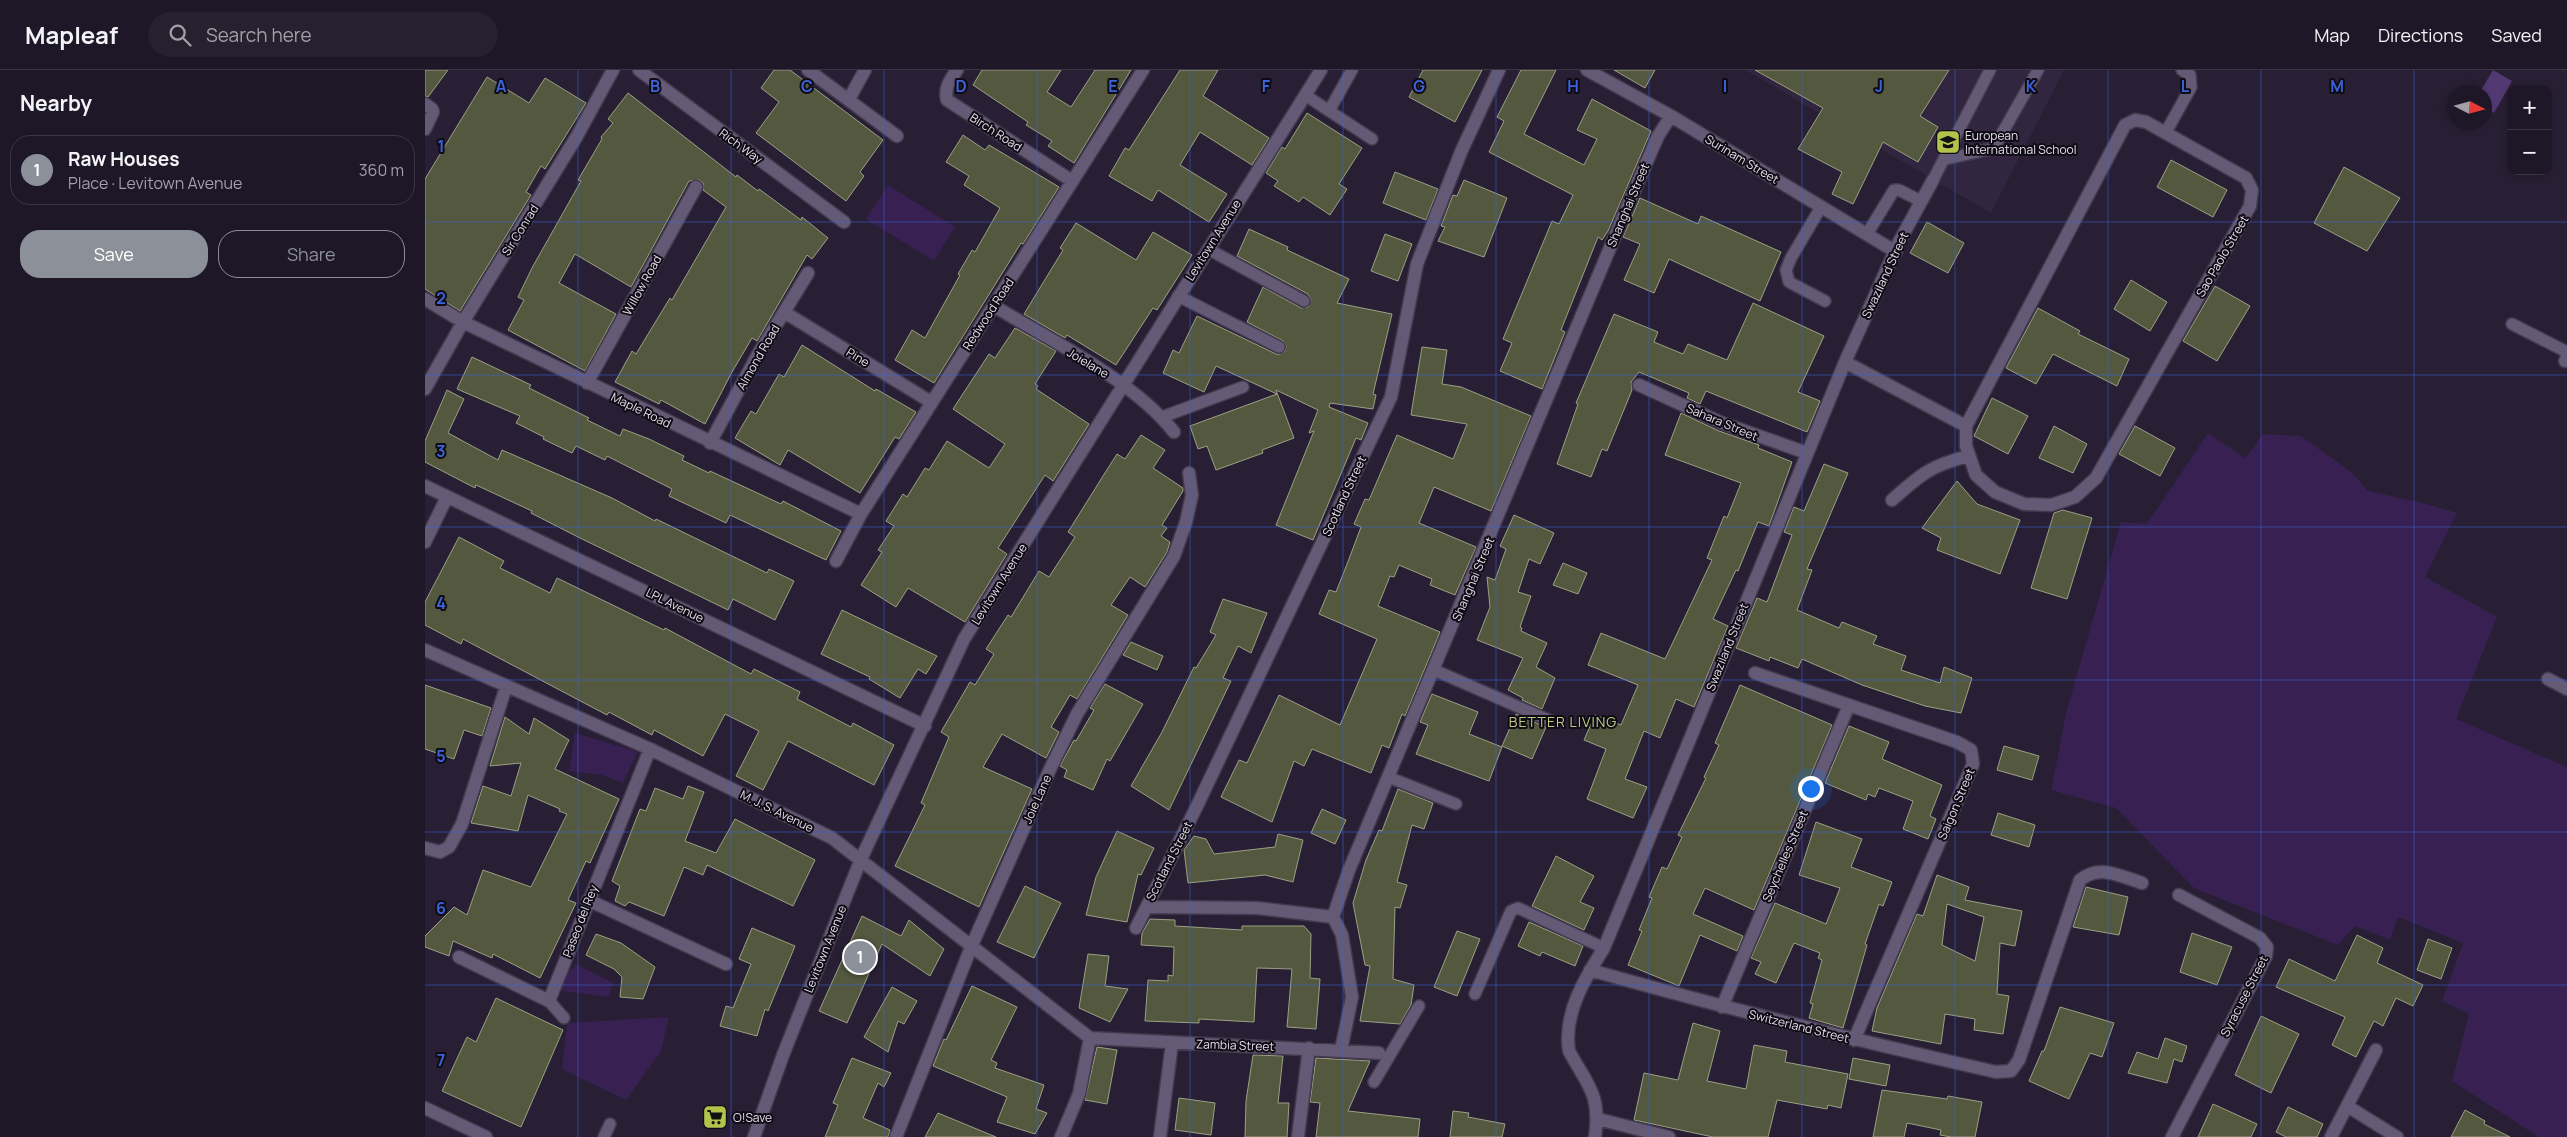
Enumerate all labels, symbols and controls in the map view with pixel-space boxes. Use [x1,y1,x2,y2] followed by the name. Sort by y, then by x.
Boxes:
[148,12,498,57] search box
[25,18,118,51] text: Mapleaf
[166,21,194,49] icon: search
[206,22,312,48] text: Search here
[2314,23,2350,47] text: Map
[2378,23,2463,47] text: Directions
[2491,23,2542,47] text: Saved
[496,75,507,97] text: A
[650,75,660,97] text: B
[801,75,813,97] text: C
[955,75,967,97] text: D
[1108,75,1118,97] text: E
[1262,75,1271,97] text: F
[1413,75,1425,97] text: G
[1567,75,1579,97] text: H
[1723,75,1727,97] text: I
[1875,75,1883,97] text: J
[2026,75,2037,97] text: K
[2181,75,2190,97] text: L
[2330,75,2344,97] text: M
[2447,85,2492,130] north arrow
[2507,85,2552,175] map controls
[2507,85,2552,130] button: +
[20,89,92,117] text: Nearby
[967,109,1025,155] street label: Birch Road
[716,124,767,168] street label: Rich Way
[1965,127,2077,158] place label: European International School
[1935,129,1961,155] school or university icon: European International School
[1702,130,1782,188] street label: Surinam Street
[2507,130,2552,175] button: −
[437,135,445,157] text: 1
[68,146,180,172] text: Raw Houses
[33,159,41,181] text: 1
[359,159,404,181] text: 360 m
[1603,160,1653,250] street label: Shanghai Street
[68,172,242,194] text: Place · Levitown Avenue
[1181,196,1245,284] street label: Levitown Avenue
[498,201,542,259] street label: Sir Conrad
[2192,212,2252,300] street label: Sao Paolo Street
[1858,229,1913,321] street label: Swaziland Street
[20,230,208,278] button: Save
[218,230,405,278] button: Share
[618,252,666,318] street label: Willow Road
[958,275,1018,353] street label: Redwood Road
[436,287,446,309] text: 2
[732,321,784,393] street label: Almond Road
[843,343,873,371] street label: Pine
[1064,344,1112,382] street label: Joielane
[608,388,674,432] street label: Maple Road
[1684,399,1761,445] street label: Sahara Street
[436,440,446,462] text: 3
[1318,453,1370,539] street label: Scotland Street
[1448,534,1498,624] street label: Shanghai Street
[967,540,1031,628] street label: Levitown Avenue
[643,584,707,626] street label: LPL Avenue
[436,592,446,614] text: 4
[1702,600,1752,693] street label: Swaziland Street
[1509,712,1617,731] district label: BETTER LIVING
[436,745,446,767] text: 5
[1933,766,1979,842] street label: Saigon Street
[1019,772,1055,826] street label: Joie Lane
[1798,776,1824,802] your location
[738,786,816,836] street label: M. J. S. Avenue
[1758,808,1812,904] street label: Seychelles Street
[1142,818,1196,904] street label: Scotland Street
[558,882,602,960] street label: Paseo del Rey
[436,897,446,919] text: 6
[800,903,850,995] street label: Levitown Avenue
[844,938,876,976] pin: 1
[2216,952,2272,1040] street label: Syracuse Street
[1747,1005,1851,1047] street label: Switzerland Street
[1196,1035,1275,1055] street label: Zambia Street
[437,1049,445,1071] text: 7
[702,1104,728,1130] supermarket icon: O!Save
[733,1109,772,1126] place label: O!Save

